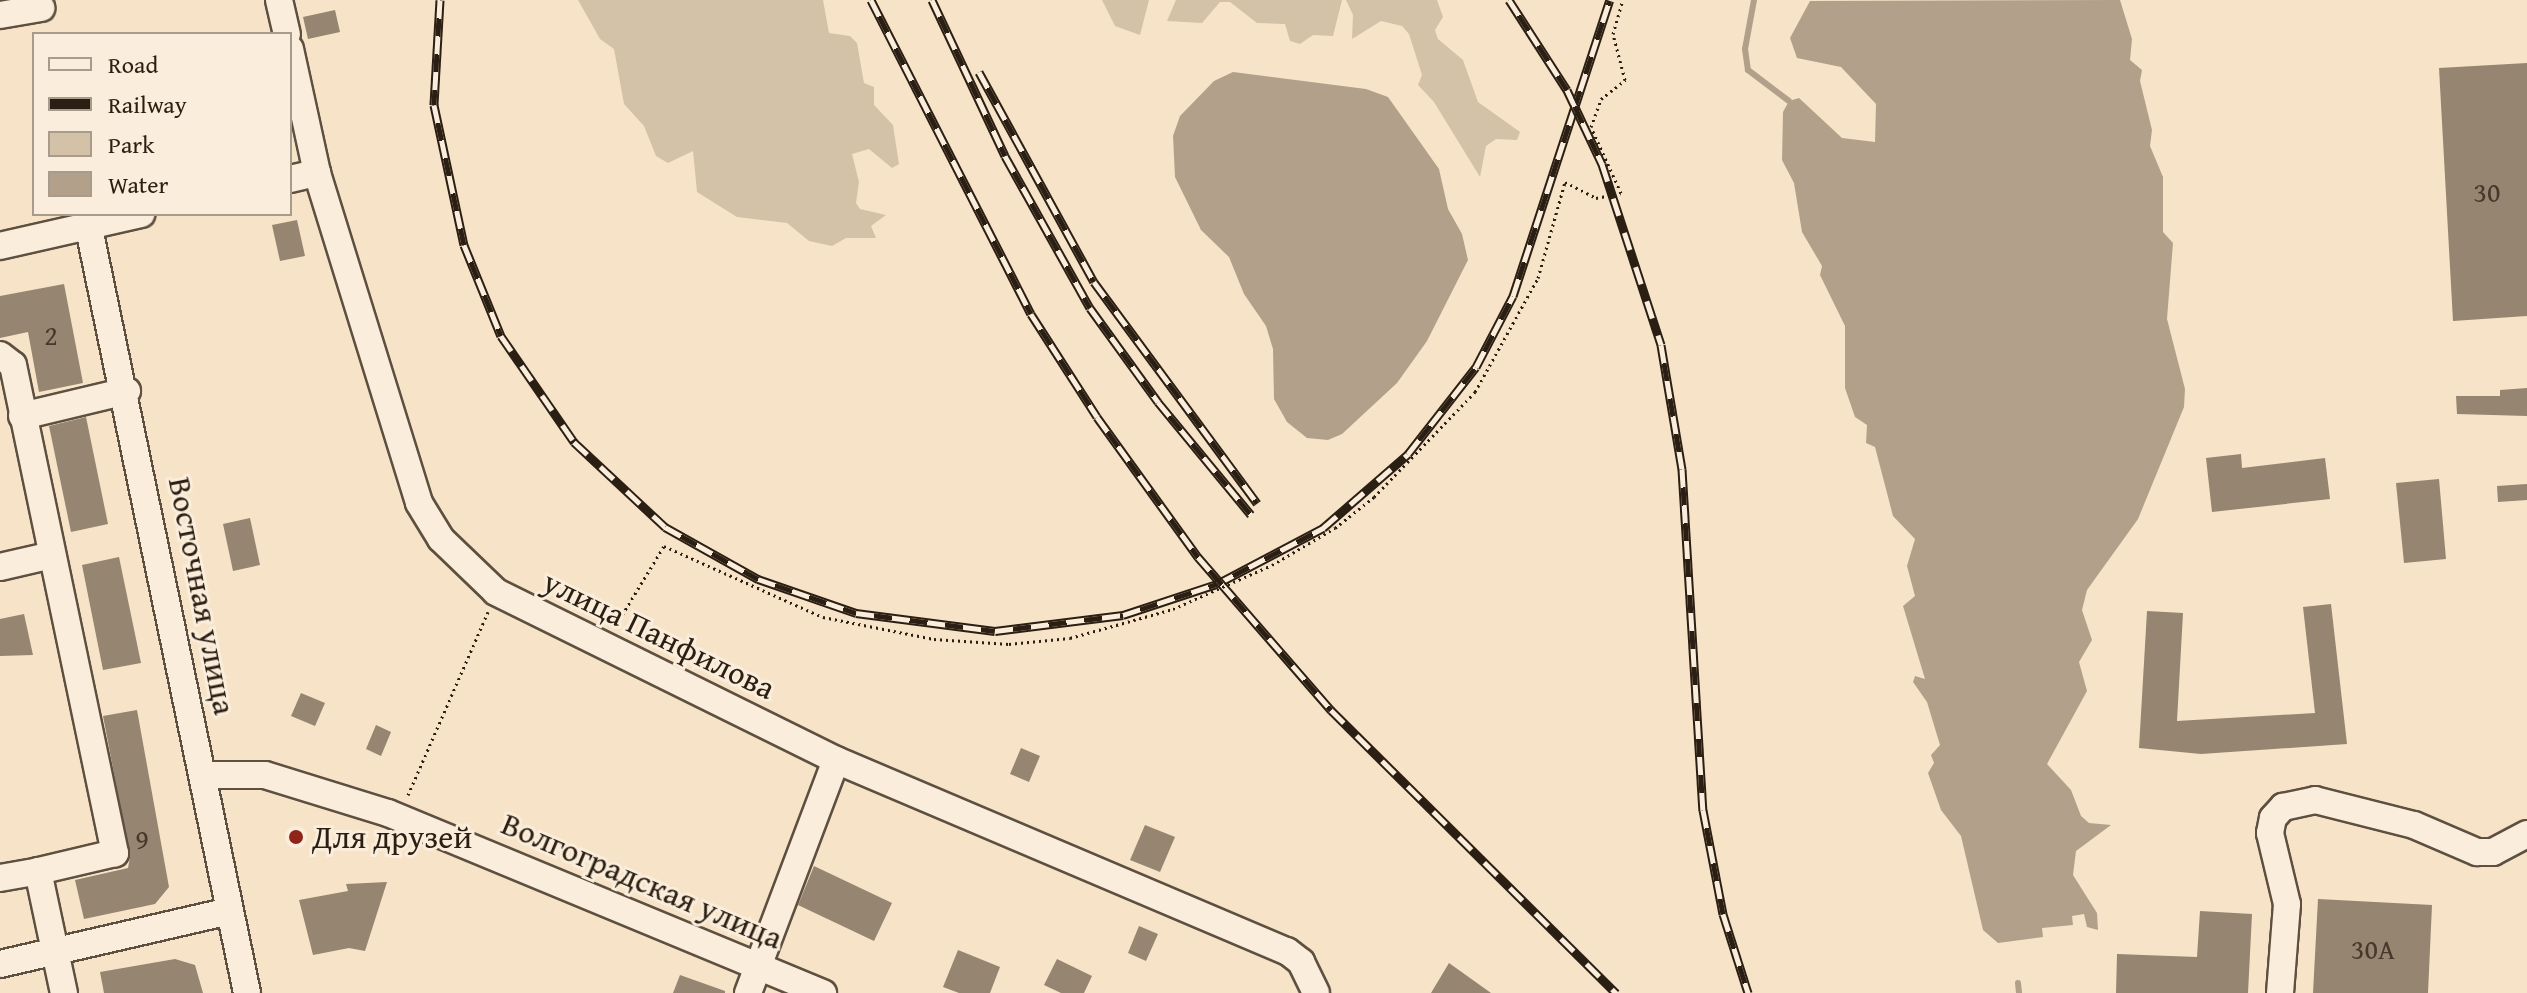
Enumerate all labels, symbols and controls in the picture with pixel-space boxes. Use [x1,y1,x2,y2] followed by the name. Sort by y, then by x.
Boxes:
[32,32,292,216] legend
[108,47,158,82] text: Road
[108,87,187,122] text: Railway
[108,127,154,162] text: Park
[108,167,168,202] text: Water
[2474,175,2500,209] house number: 30
[44,318,58,352] house number: 2
[160,474,244,718] street label: Восточная улица
[537,562,781,708] street label: улица Панфилова
[496,804,788,958] street label: Волгоградская улица
[312,818,472,856] place label: Для друзей
[135,822,149,856] house number: 9
[287,828,305,846] marker: Для друзей
[2351,932,2395,966] house number: 30А

